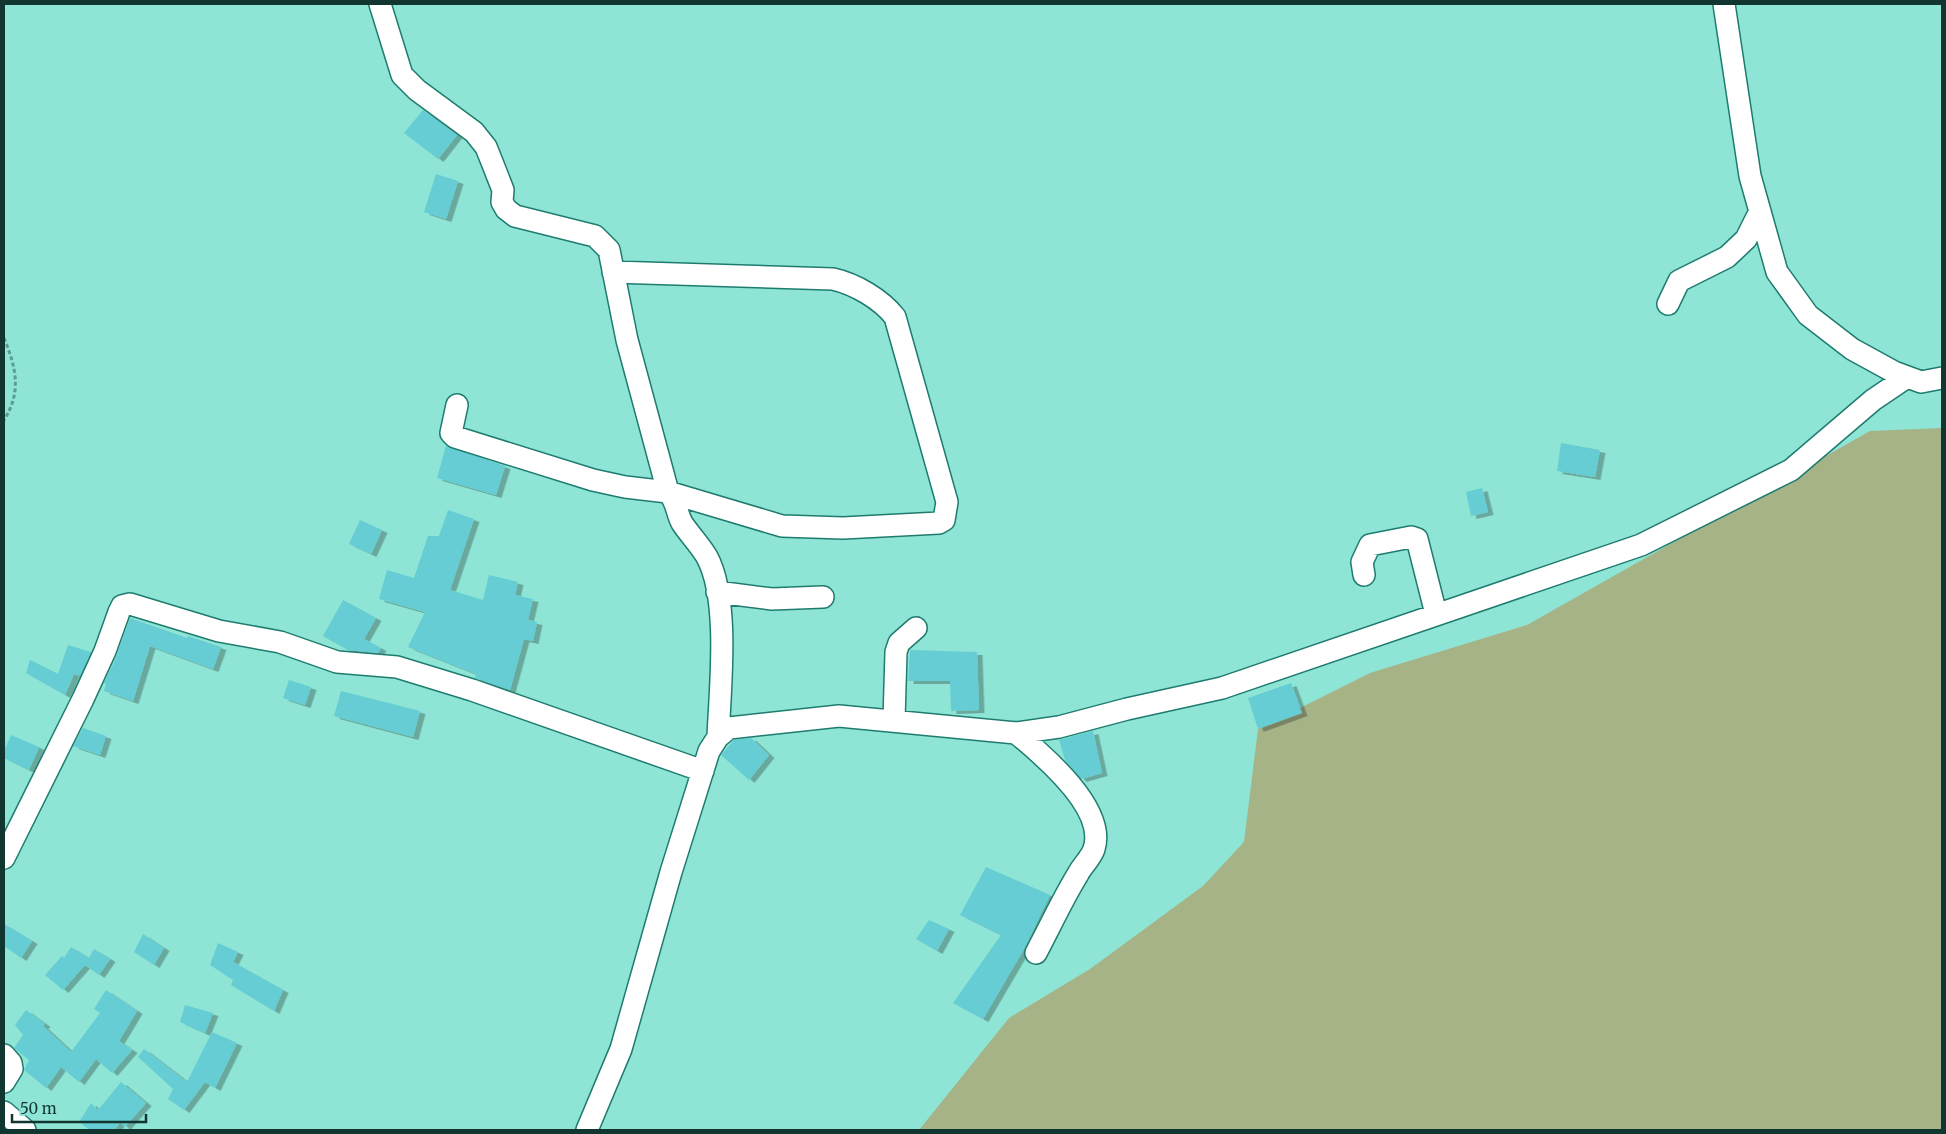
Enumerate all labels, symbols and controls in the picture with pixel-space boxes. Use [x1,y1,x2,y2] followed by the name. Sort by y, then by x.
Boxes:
[12,1092,146,1124] scale bar
[20,1099,57,1118] text: 50 m

